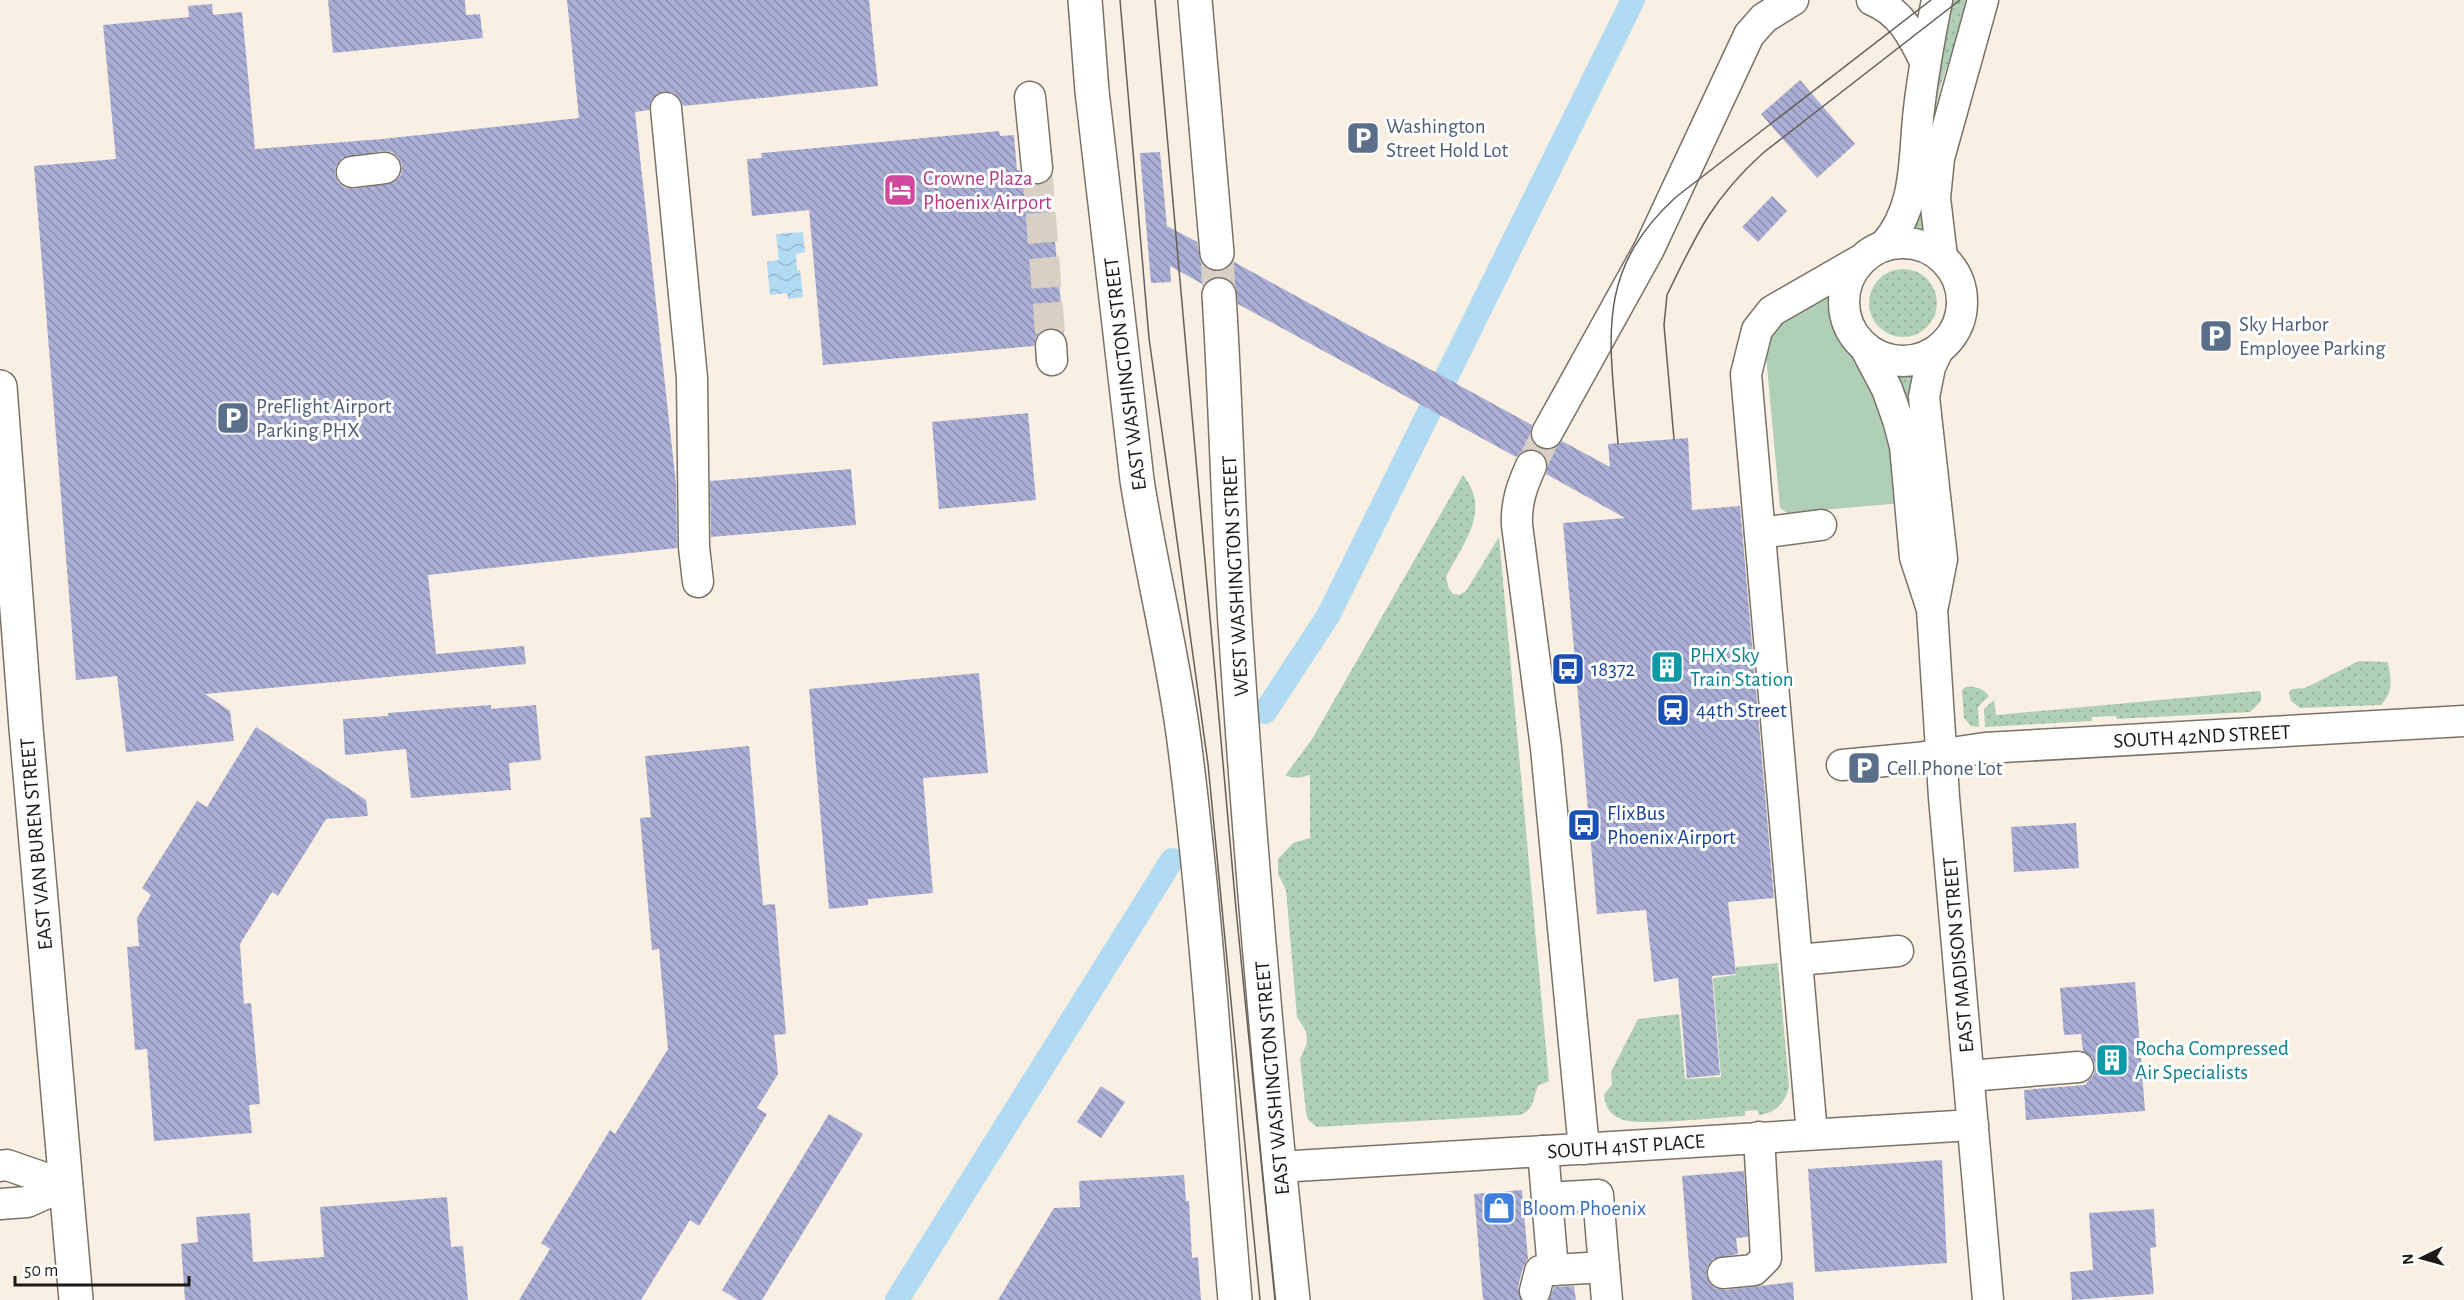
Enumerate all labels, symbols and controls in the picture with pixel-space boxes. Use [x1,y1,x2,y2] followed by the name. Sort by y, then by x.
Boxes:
[1386,116,1508,161] place label: Washington Street Hold Lot
[1345,120,1381,156] parking icon: Washington Street Hold Lot
[923,168,1052,213] place label: Crowne Plaza Phoenix Airport
[882,172,918,208] hotel icon: Crowne Plaza Phoenix Airport
[1101,256,1150,492] street label: EAST WASHINGTON STREET
[2239,314,2386,359] place label: Sky Harbor Employee Parking
[2198,318,2234,354] parking icon: Sky Harbor Employee Parking
[256,396,392,441] place label: PreFlight Airport Parking PHX
[215,400,251,436] parking icon: PreFlight Airport Parking PHX
[1219,455,1252,697] street label: WEST WASHINGTON STREET
[1690,645,1794,690] place label: PHX Sky Train Station
[1649,649,1685,685] building icon: PHX Sky Train Station
[1550,651,1586,687] bus stop icon: 18372
[1591,659,1635,680] place label: 18372
[1655,692,1691,728] station icon: 44th Street
[1696,700,1787,721] place label: 44th Street
[2113,721,2291,752] street label: SOUTH 42ND STREET
[17,737,56,951] street label: EAST VAN BUREN STREET
[1846,750,1882,786] parking icon: Cell Phone Lot
[1887,758,2003,779] place label: Cell Phone Lot
[1607,803,1736,848] place label: FlixBus Phoenix Airport
[1566,807,1602,843] bus stop icon: FlixBus Phoenix Airport
[1939,856,1978,1054] street label: EAST MADISON STREET
[1252,960,1293,1196] street label: EAST WASHINGTON STREET
[2135,1038,2289,1083] place label: Rocha Compressed Air Specialists
[2094,1042,2130,1078] building icon: Rocha Compressed Air Specialists
[1547,1131,1705,1162] street label: SOUTH 41ST PLACE
[1481,1190,1517,1226] shop icon: Bloom Phoenix
[1522,1198,1646,1219] place label: Bloom Phoenix
[2392,1228,2452,1288] north arrow
[15,1249,189,1287] scale bar
[2400,1253,2417,1265] text: N
[24,1262,58,1280] text: 50 m

